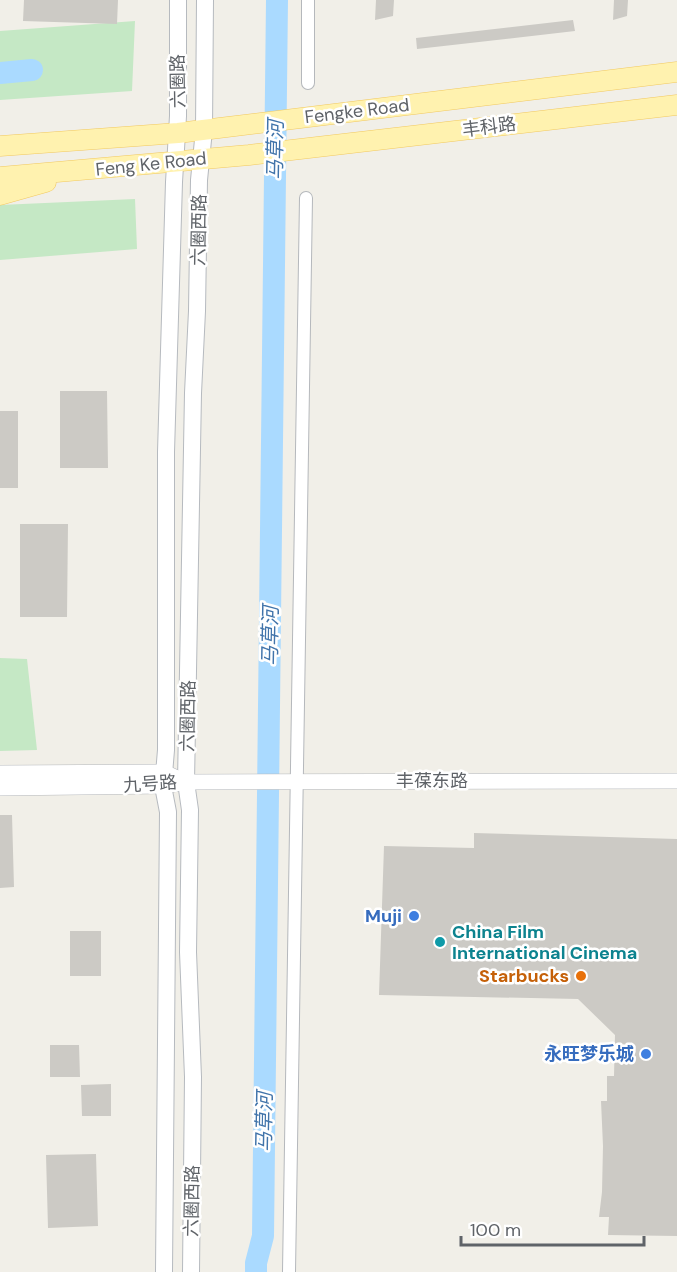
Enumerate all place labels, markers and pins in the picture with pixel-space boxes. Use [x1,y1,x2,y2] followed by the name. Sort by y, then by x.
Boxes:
[365,904,402,928] place label: Muji
[407,909,421,923] marker: Muji
[452,920,637,965] place label: China Film International Cinema
[433,935,447,949] marker: China Film International Cinema
[479,964,569,988] place label: Starbucks
[574,969,588,983] marker: Starbucks
[544,1042,634,1066] place label: 永旺梦乐城
[639,1047,653,1061] marker: 永旺梦乐城

